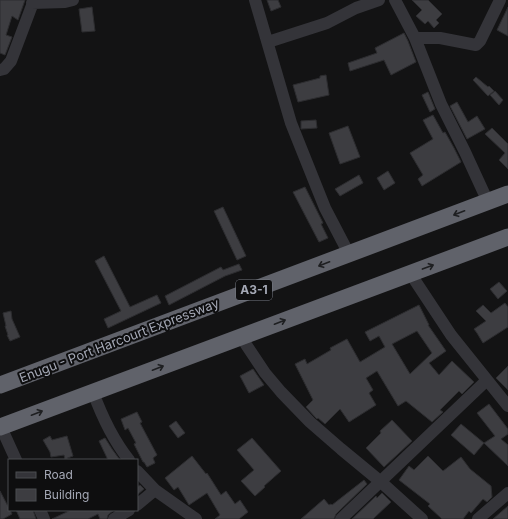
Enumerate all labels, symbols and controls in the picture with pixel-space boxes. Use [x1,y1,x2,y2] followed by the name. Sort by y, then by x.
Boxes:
[453,210,465,218] one-way arrow
[318,260,330,268] one-way arrow
[421,262,433,270] one-way arrow
[236,280,272,300] road number: A3-1
[17,294,221,386] street label: Enugu - Port Harcourt Expressway
[274,318,286,326] one-way arrow
[152,363,164,371] one-way arrow
[30,409,42,417] one-way arrow
[8,459,138,511] legend
[44,467,73,482] text: Road
[44,487,89,502] text: Building

